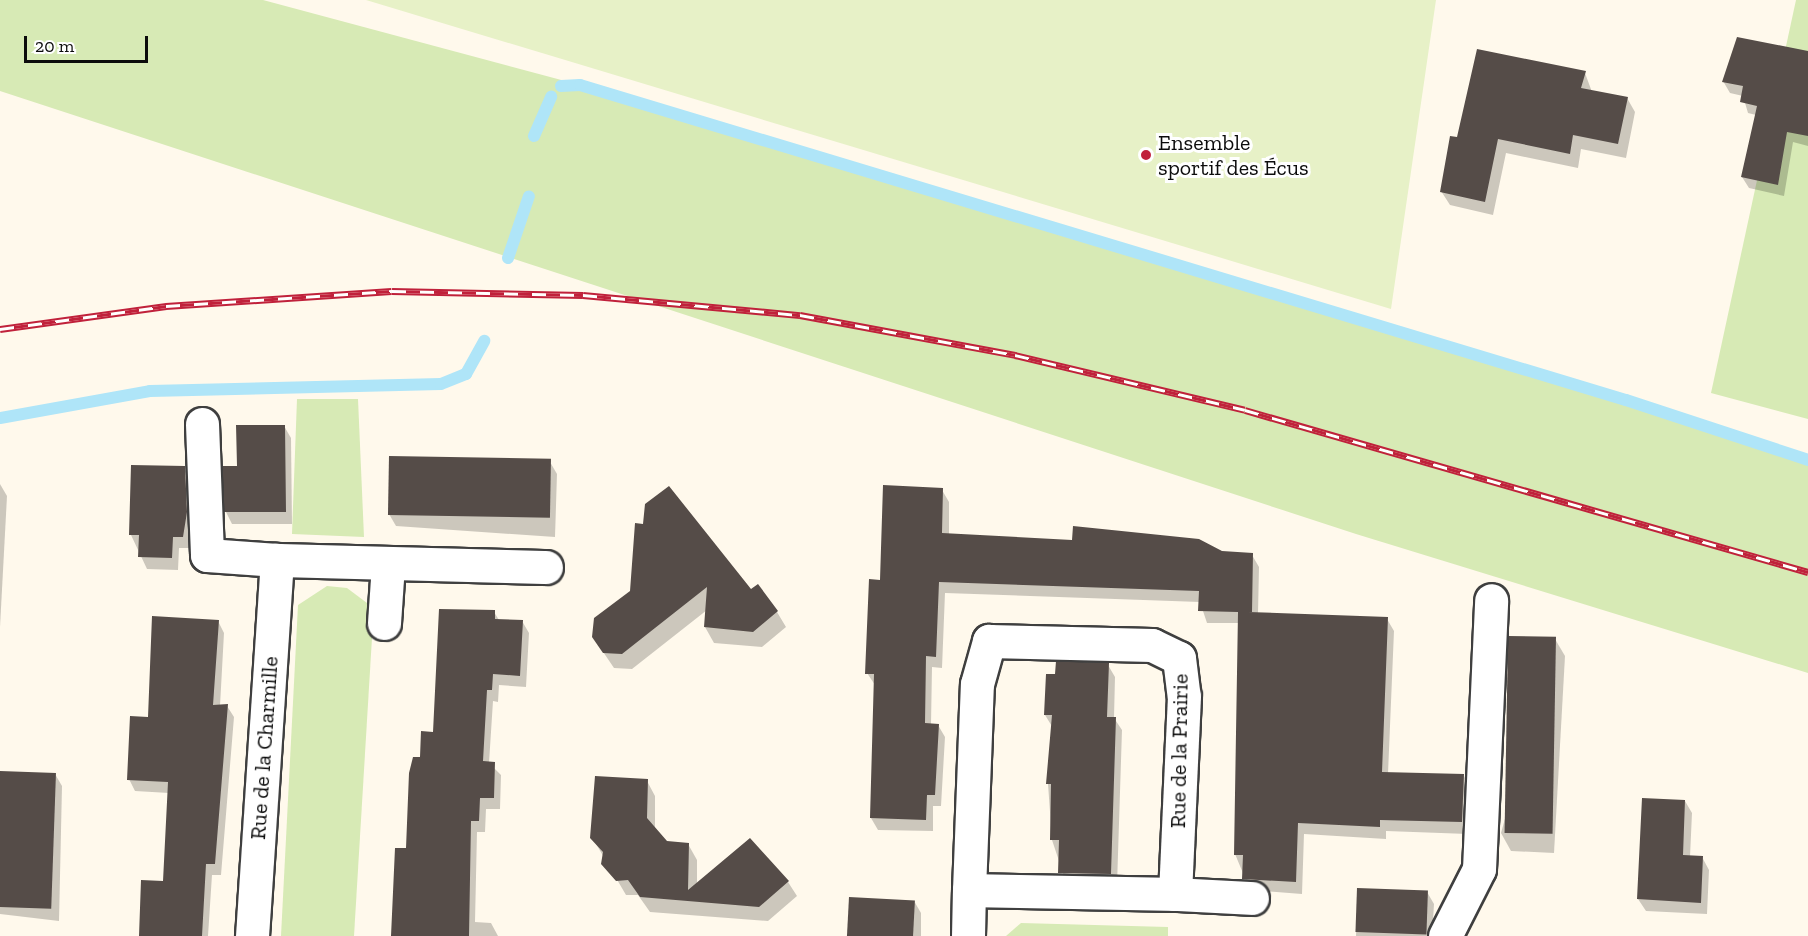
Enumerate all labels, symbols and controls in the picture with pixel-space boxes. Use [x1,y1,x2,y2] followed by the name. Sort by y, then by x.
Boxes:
[27,24,152,62] scale bar
[35,35,74,57] text: 20 m
[1158,129,1309,180] place label: Ensemble sportif des Écus
[1139,148,1153,162] marker: Ensemble sportif des Écus
[244,655,284,841] street label: Rue de la Charmille
[1164,674,1194,828] street label: Rue de la Prairie

